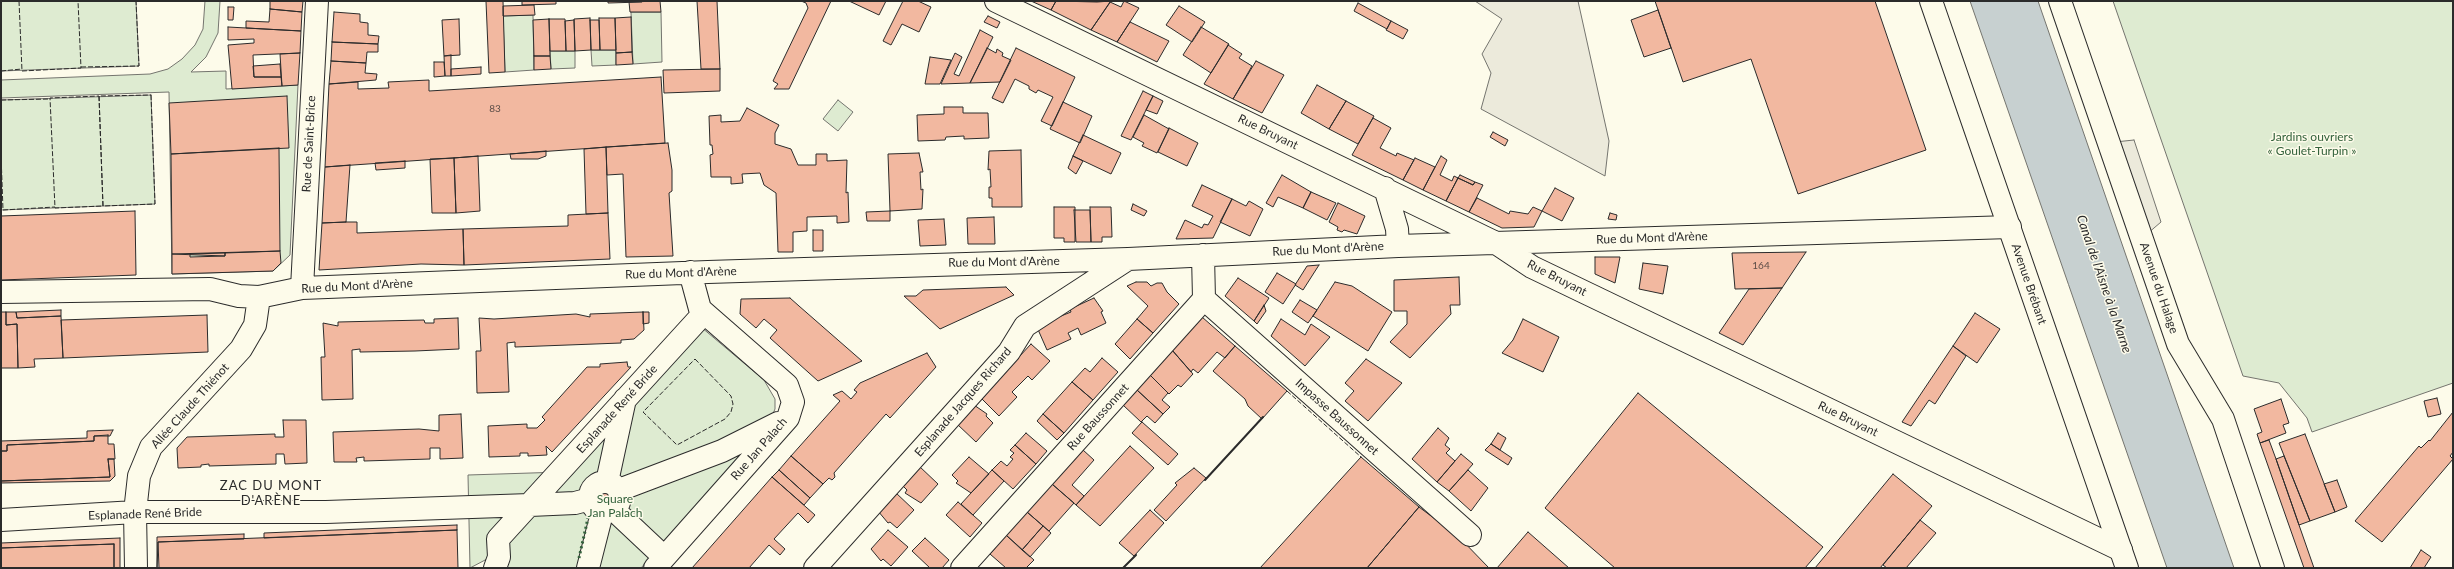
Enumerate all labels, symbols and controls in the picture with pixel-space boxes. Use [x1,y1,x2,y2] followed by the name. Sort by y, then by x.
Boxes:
[299,95,319,193] street label: Rue de Saint-Brice
[489,103,501,115] house number: 83
[1236,111,1300,153] street label: Rue Bruyant
[2268,130,2356,158] park label: Jardins ouvriers « Goulet-Turpin »
[2073,213,2135,355] water label: Canal de l'Aisne à la Marne
[1596,229,1708,247] street label: Rue du Mont d'Arène
[1272,239,1384,259] street label: Rue du Mont d'Arène
[2137,241,2181,335] street label: Avenue du Halage
[2008,242,2050,326] street label: Avenue Brébant
[948,254,1060,270] street label: Rue du Mont d'Arène
[1525,257,1589,299] street label: Rue Bruyant
[1752,260,1770,272] house number: 164
[625,264,737,282] street label: Rue du Mont d'Arène
[301,276,413,296] street label: Rue du Mont d'Arène
[912,344,1014,460] street label: Esplanade Jacques Richard
[148,360,232,452] street label: Allée Claude Thiénot
[574,362,660,456] street label: Esplanade René Bride
[1292,376,1382,458] street label: Impasse Baussonnet
[1064,381,1132,453] street label: Rue Baussonnet
[1816,398,1880,440] street label: Rue Bruyant
[728,415,790,483] street label: Rue Jan Palach
[220,478,322,509] district label: ZAC DU MONT D'ARÈNE
[588,492,642,520] park label: Square Jan Palach
[88,505,202,523] street label: Esplanade René Bride

